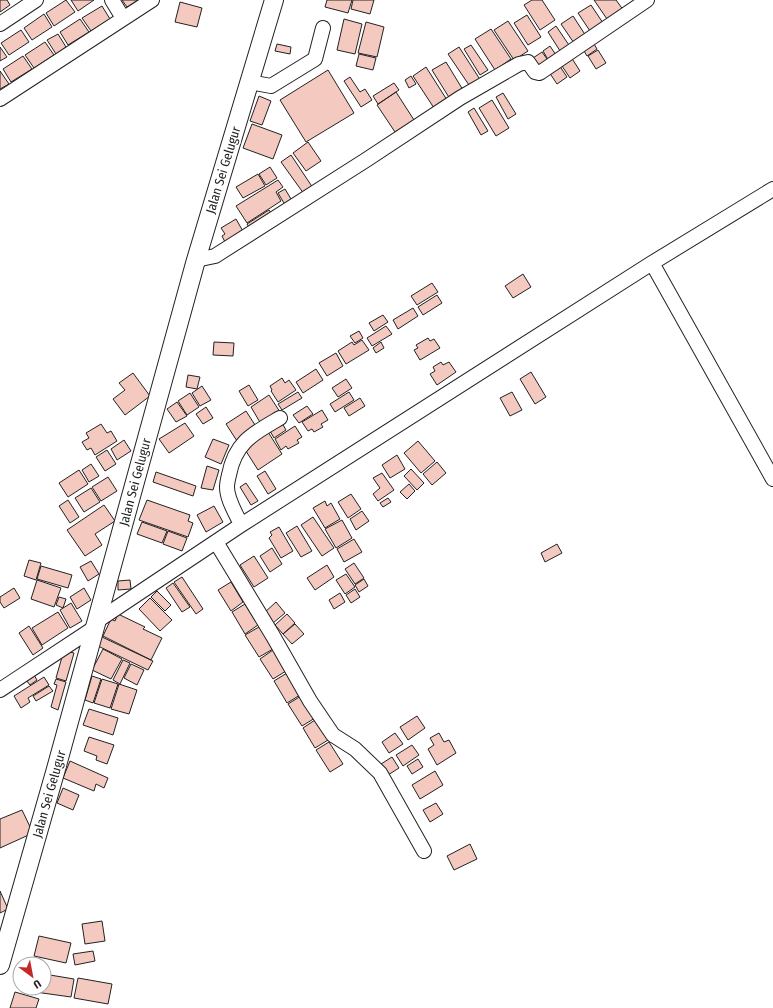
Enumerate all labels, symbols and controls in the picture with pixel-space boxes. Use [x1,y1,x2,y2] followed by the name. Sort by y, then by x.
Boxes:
[203,124,243,215] street label: Jalan Sei Gelugur
[116,436,154,527] street label: Jalan Sei Gelugur
[29,748,69,839] street label: Jalan Sei Gelugur
[12,956,52,996] north arrow
[31,977,43,991] text: U

